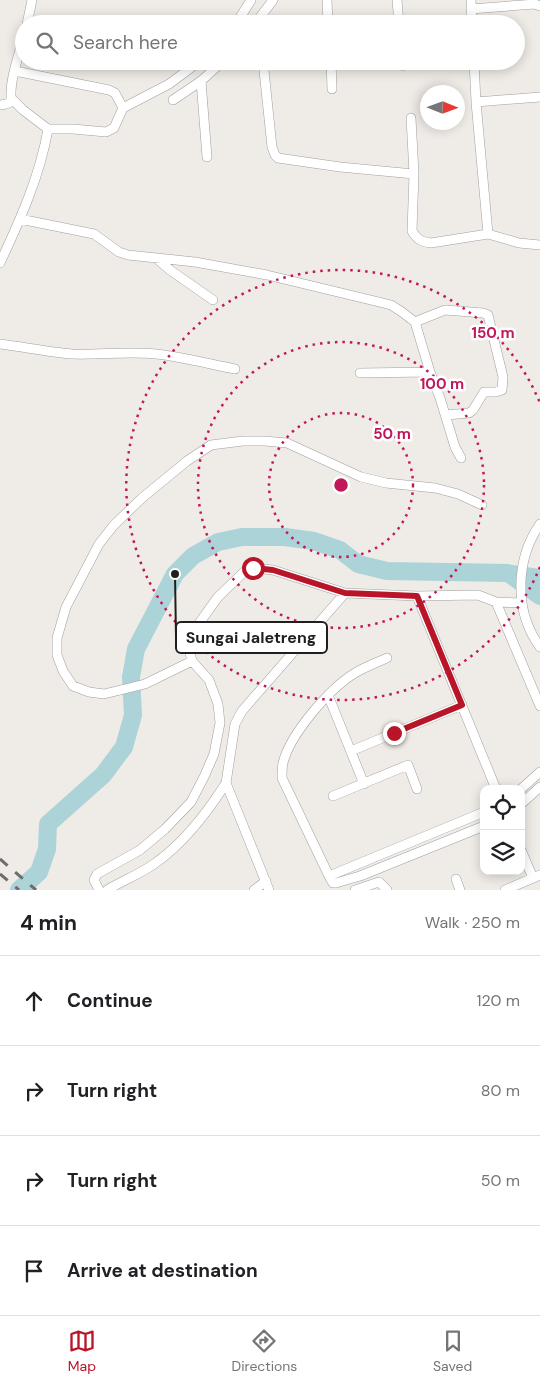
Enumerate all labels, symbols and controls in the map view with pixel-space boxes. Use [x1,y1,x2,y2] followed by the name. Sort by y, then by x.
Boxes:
[15,15,525,70] search box
[33,29,61,57] icon: search
[73,30,178,55] text: Search here
[420,85,465,130] north arrow
[472,323,515,343] text: 150 m
[420,374,464,394] text: 100 m
[373,424,411,444] text: 50 m
[332,476,350,494] centre of rings
[242,557,265,580] route start
[176,622,327,653] callout: Sungai Jaletreng
[186,627,316,648] text: Sungai Jaletreng
[383,722,406,745] route end
[480,785,525,875] map controls
[480,785,525,830] button: locate
[480,830,525,875] button: layers
[20,909,77,937] text: 4 min
[425,912,520,933] text: Walk · 250 m
[20,987,48,1015] icon: ahead
[67,988,153,1013] text: Continue
[476,990,520,1011] text: 120 m
[20,1077,48,1105] icon: right
[67,1078,157,1103] text: Turn right
[481,1080,520,1101] text: 80 m
[20,1167,48,1195] icon: right
[67,1168,157,1193] text: Turn right
[481,1170,520,1191] text: 50 m
[20,1257,48,1285] icon: arrive
[67,1258,258,1283] text: Arrive at destination
[68,1327,96,1375] tab: Map
[232,1327,297,1375] tab: Directions
[433,1327,472,1375] tab: Saved

